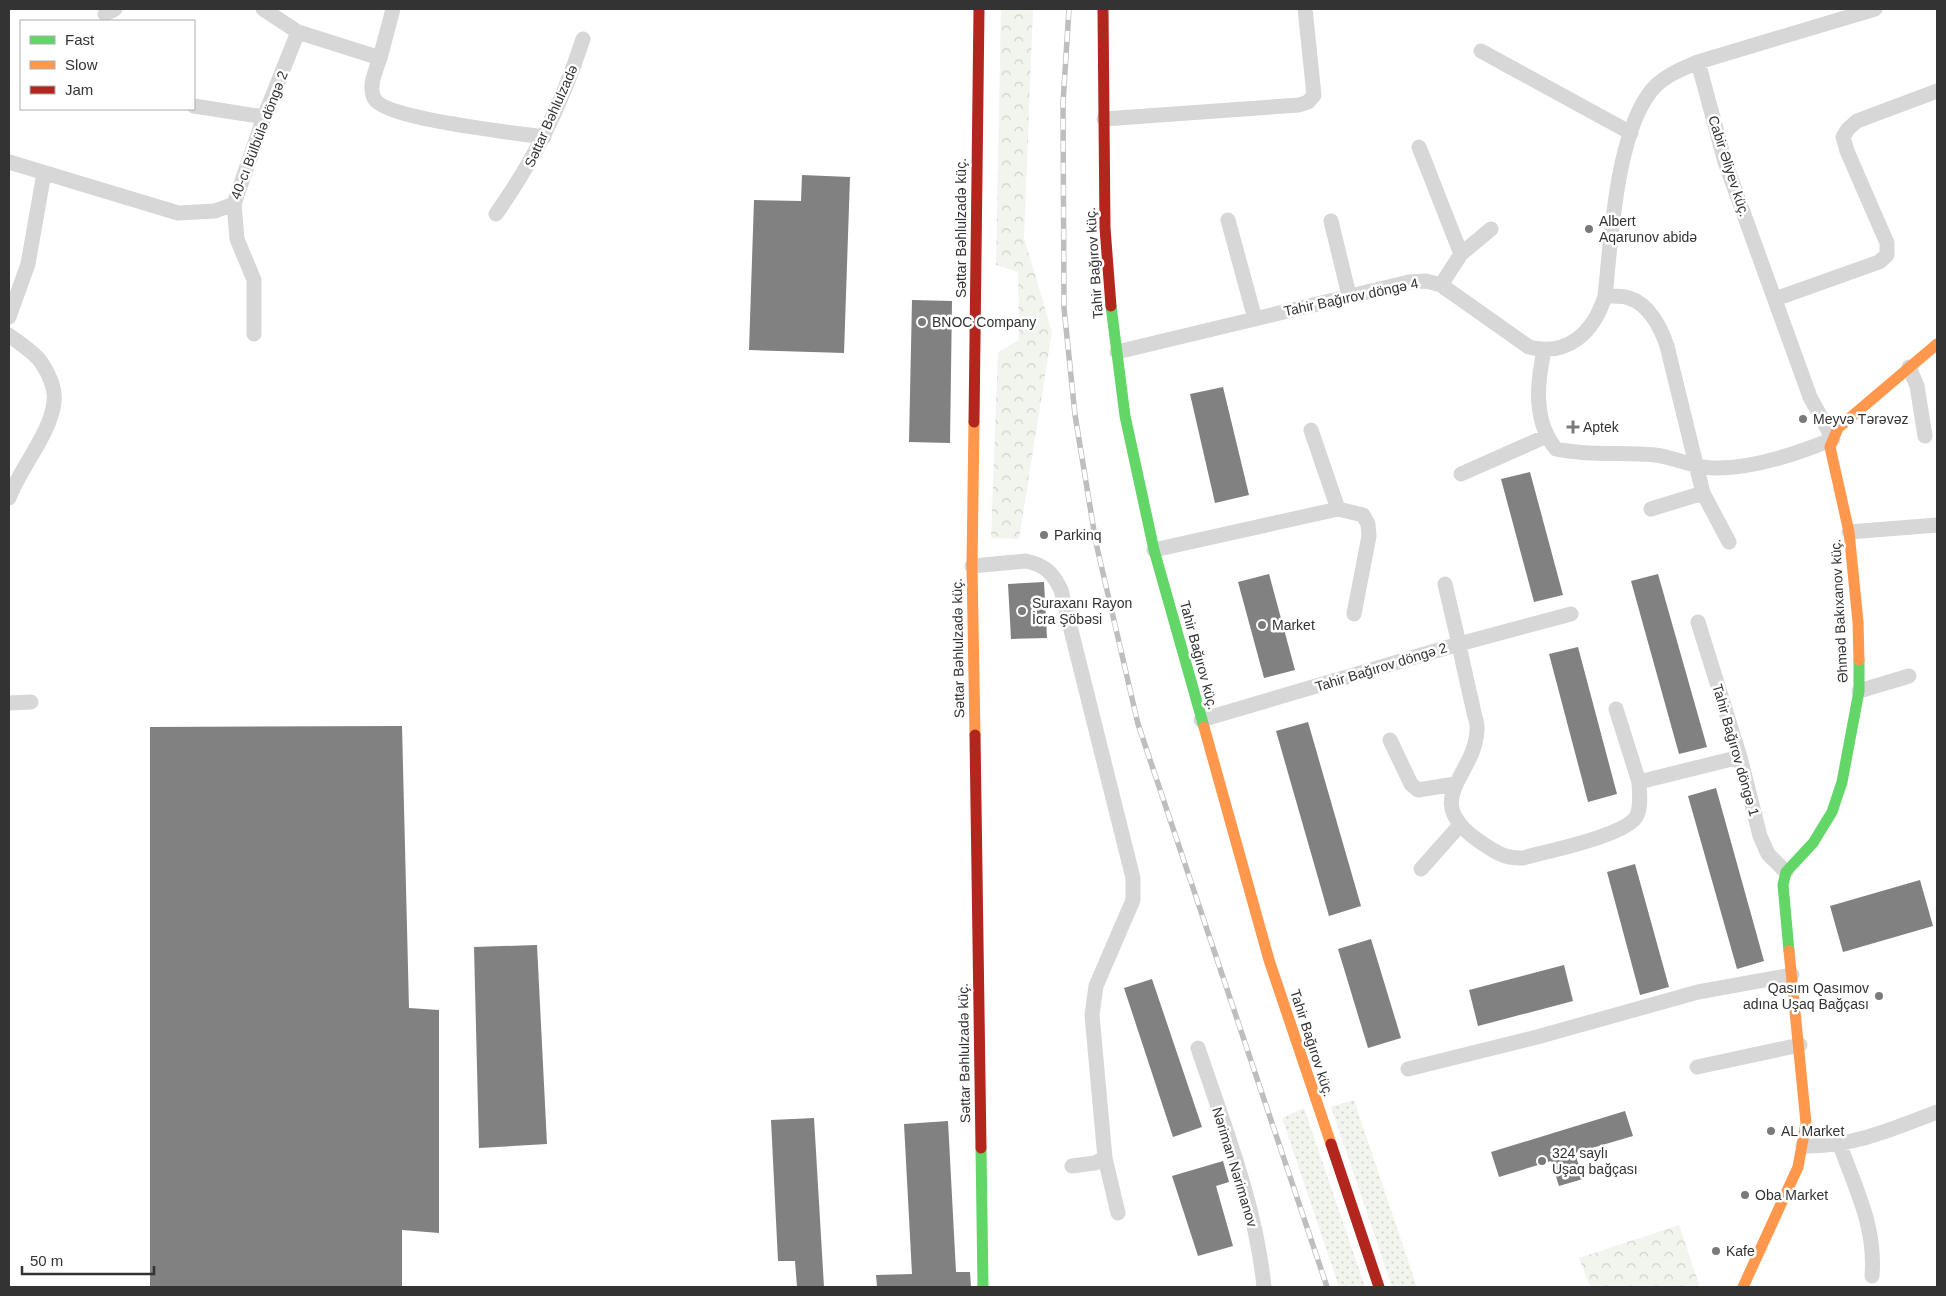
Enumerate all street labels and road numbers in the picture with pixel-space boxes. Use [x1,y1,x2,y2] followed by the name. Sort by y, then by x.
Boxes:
[521,62,581,170] street label: Səttar Bəhlulzadə
[227,68,291,201] street label: 40-cı Bülbülə döngə 2
[1705,113,1753,219] street label: Cabir Əliyev küç.
[953,158,969,298] street label: Səttar Bəhlulzadə küç.
[1082,207,1106,319] street label: Tahir Bağırov küç.
[1282,275,1420,319] street label: Tahir Bağırov döngə 4
[1827,538,1851,684] street label: Əhməd Bakıxanov küç.
[949,578,967,718] street label: Səttar Bəhlulzadə küç.
[1177,599,1221,711] street label: Tahir Bağırov küç.
[1313,639,1449,695] street label: Tahir Bağırov döngə 2
[1709,682,1763,818] street label: Tahir Bağırov döngə 1
[955,983,973,1123] street label: Səttar Bəhlulzadə küç.
[1287,987,1337,1099] street label: Tahir Bağırov küç.
[1209,1105,1261,1229] street label: Nəriman Nərimanov

